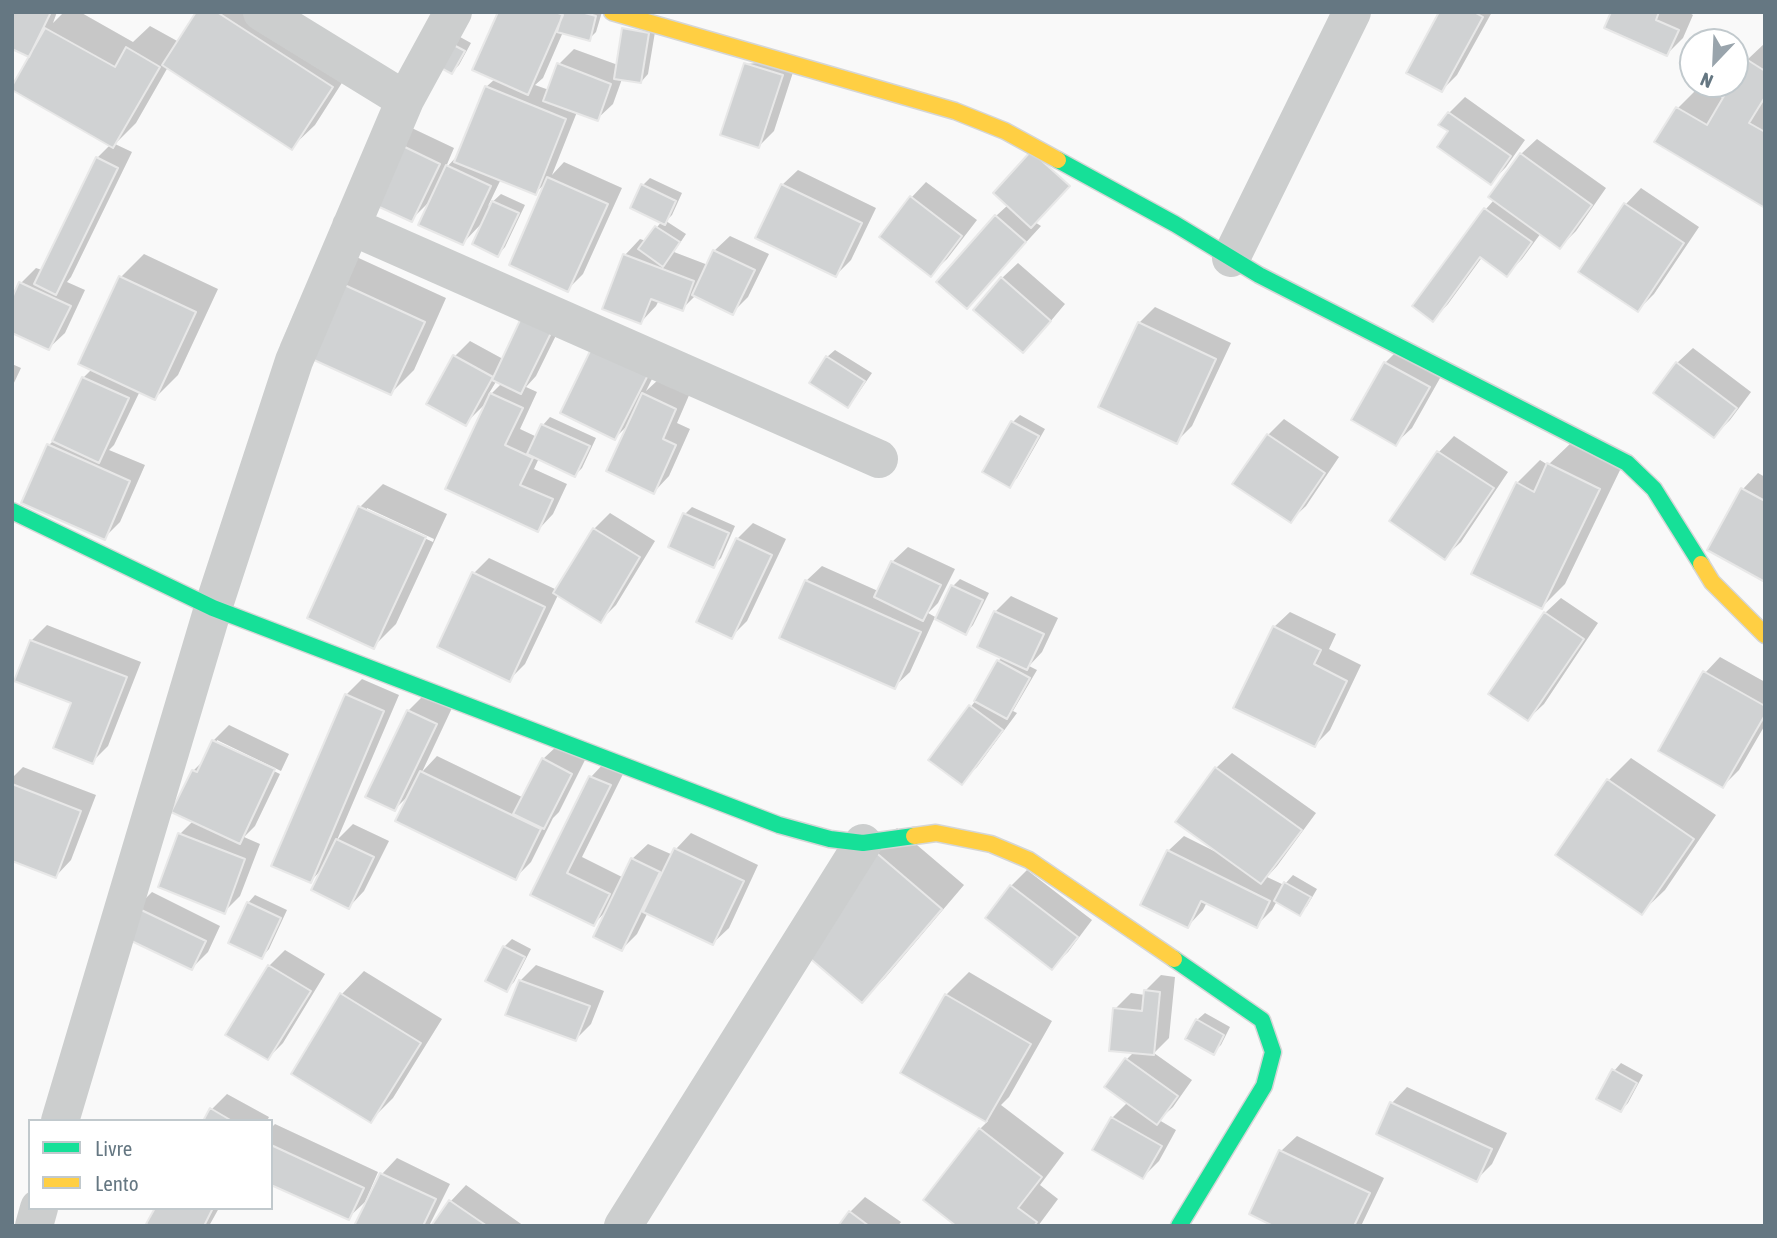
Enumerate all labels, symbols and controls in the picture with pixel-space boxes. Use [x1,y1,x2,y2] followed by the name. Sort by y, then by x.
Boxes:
[1679,28,1749,98] north arrow
[1697,68,1716,93] text: N
[28,1119,273,1210] legend
[95,1136,132,1160] text: Livre
[95,1171,139,1195] text: Lento

